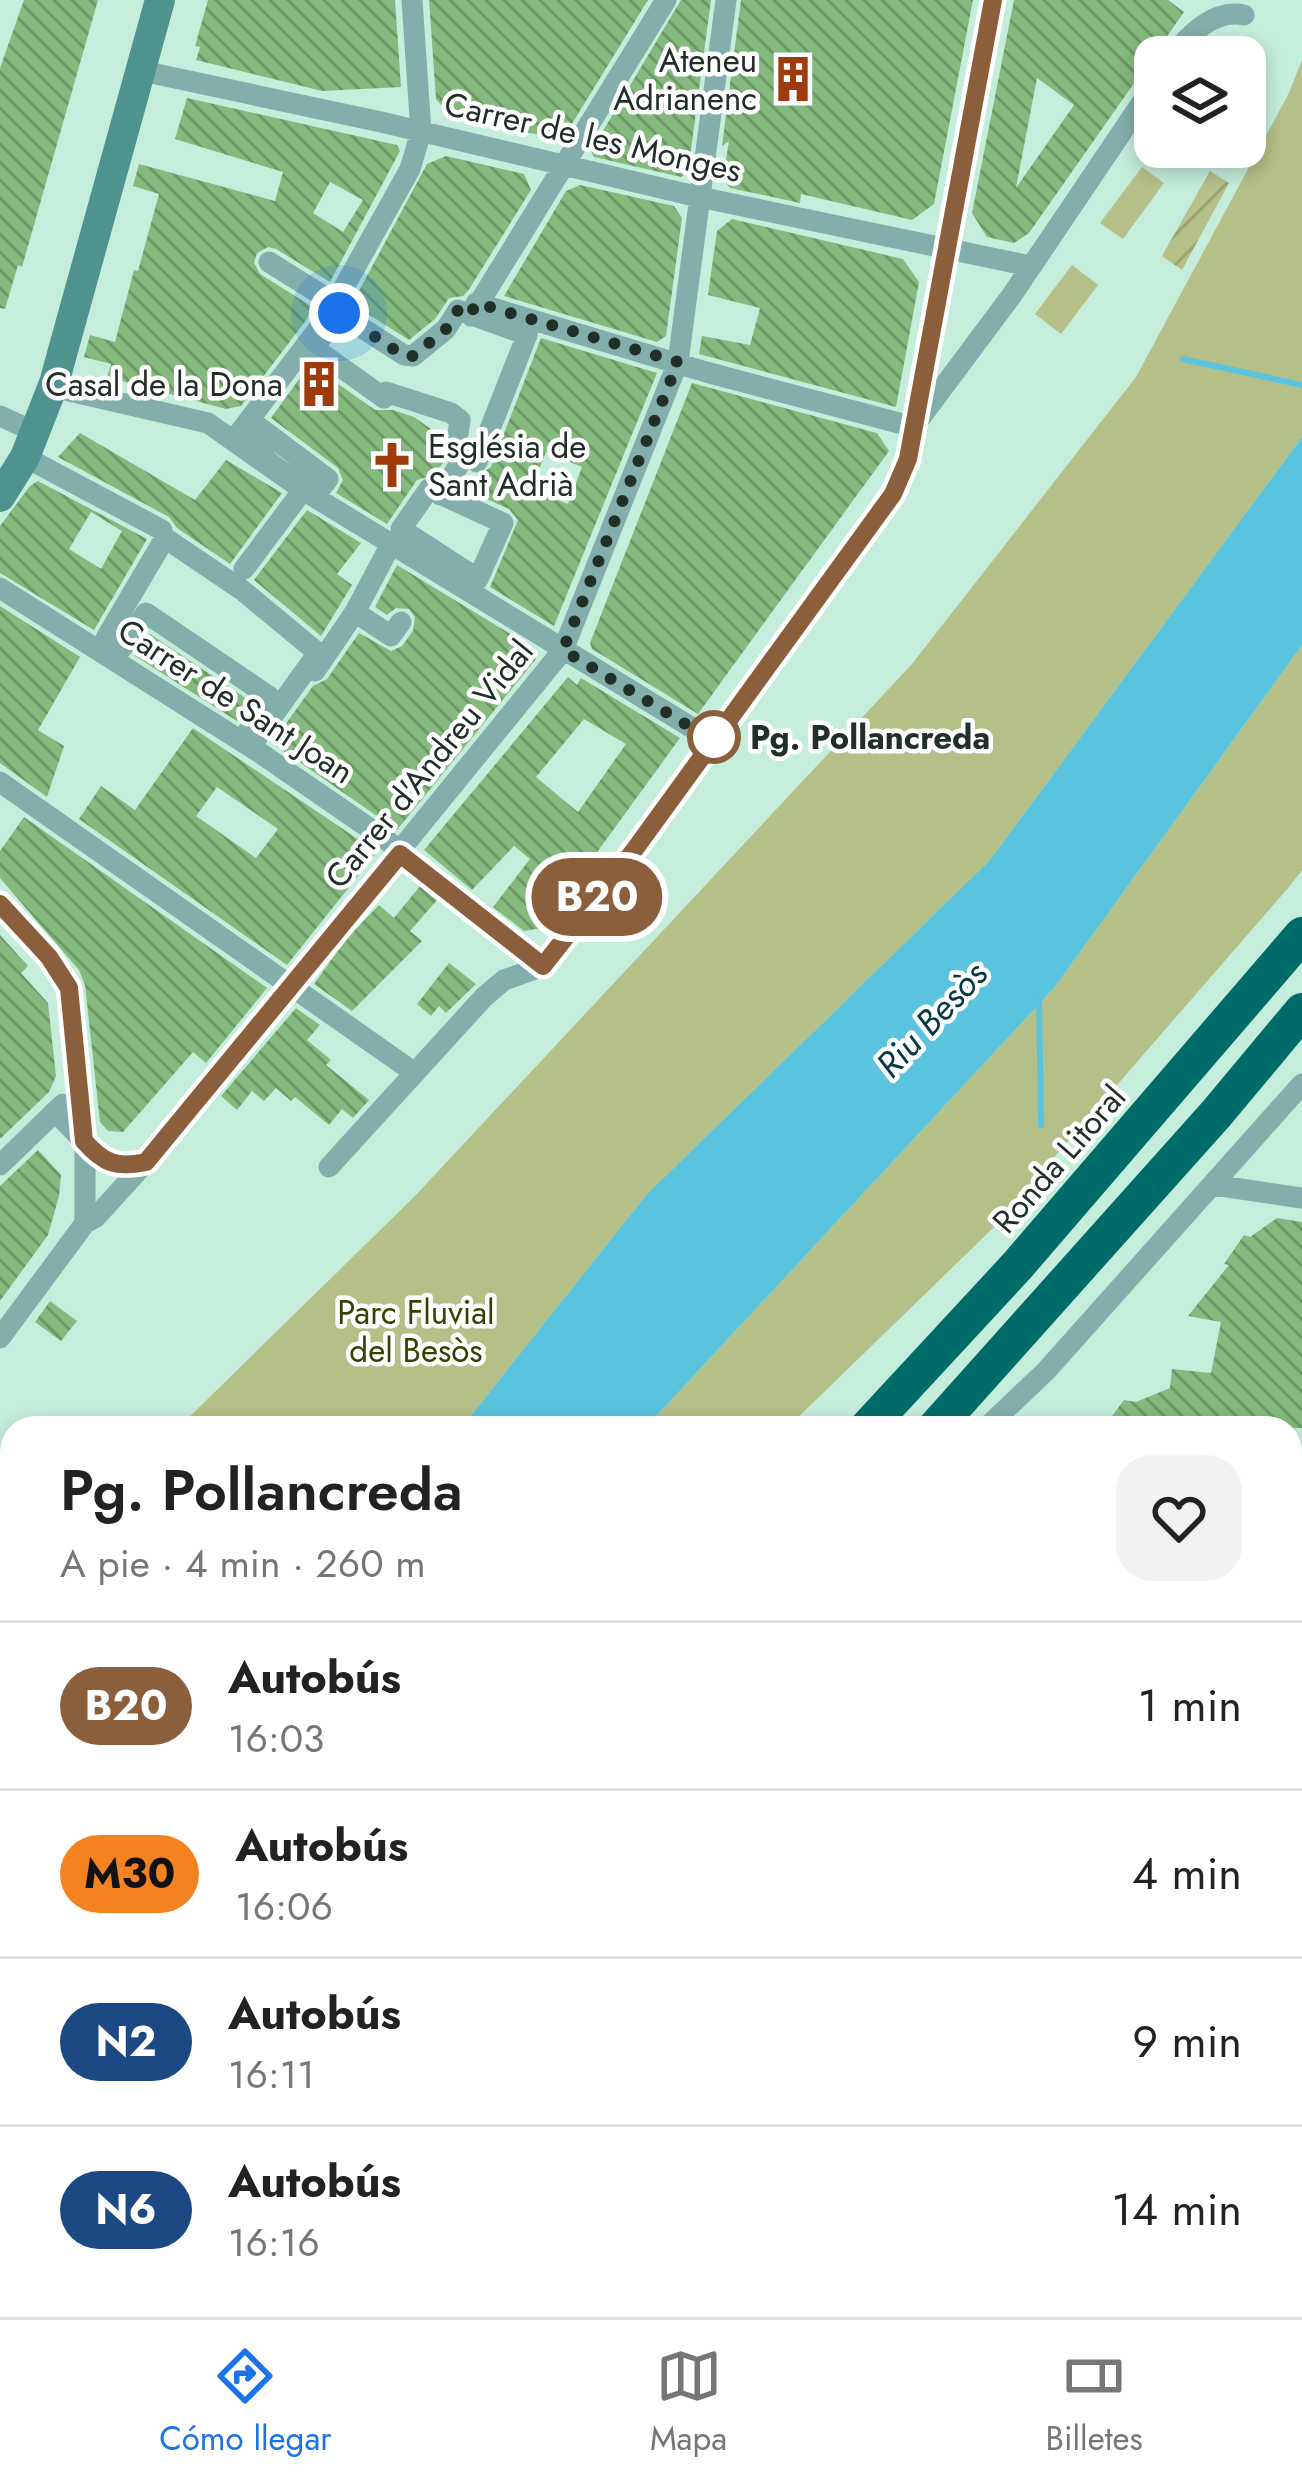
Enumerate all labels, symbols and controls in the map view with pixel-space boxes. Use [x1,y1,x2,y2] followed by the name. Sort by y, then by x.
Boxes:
[1134,36,1266,168] map controls
[1134,36,1266,168] button: layers
[613,37,757,122] place label: Ateneu Adrianenc
[768,54,818,104] building icon: Ateneu Adrianenc
[440,80,746,194] street label: Carrer de les Monges
[309,283,369,343] your location
[294,359,344,409] building icon: Casal de la Dona
[45,361,283,408] place label: Casal de la Dona
[428,423,586,508] place label: Església de Sant Adrià
[367,440,417,490] church icon: Església de Sant Adrià
[109,607,363,795] street label: Carrer de Sant Joan
[314,630,544,898] street label: Carrer d'Andreu Vidal
[689,712,739,762] marker: Pg. Pollancreda
[750,714,990,761] place label: Pg. Pollancreda
[528,858,666,936] line badge: B20
[555,866,639,927] text: B20
[863,948,999,1089] water label: Riu Besòs
[981,1075,1137,1243] street label: Ronda Litoral
[337,1289,495,1374] park label: Parc Fluvial del Besòs
[60,1449,463,1531] text: Pg. Pollancreda
[1116,1455,1242,1581] button: heart
[60,1535,426,1592] text: A pie · 4 min · 260 m
[228,1645,401,1710] text: Autobús
[1138,1673,1242,1738] text: 1 min
[84,1675,168,1736] text: B20
[228,1710,324,1767] text: 16:03
[235,1813,408,1878] text: Autobús
[1132,1841,1242,1906] text: 4 min
[84,1843,175,1904] text: M30
[235,1878,333,1935] text: 16:06
[228,1981,401,2046] text: Autobús
[1132,2009,1242,2074] text: 9 min
[96,2011,156,2072] text: N2
[228,2046,315,2103] text: 16:11
[228,2149,401,2214] text: Autobús
[1112,2177,1242,2242] text: 14 min
[95,2179,157,2240] text: N6
[228,2214,320,2271] text: 16:16
[159,2343,332,2462] tab: Cómo llegar
[650,2343,727,2462] tab: Mapa
[1045,2343,1143,2462] tab: Billetes

